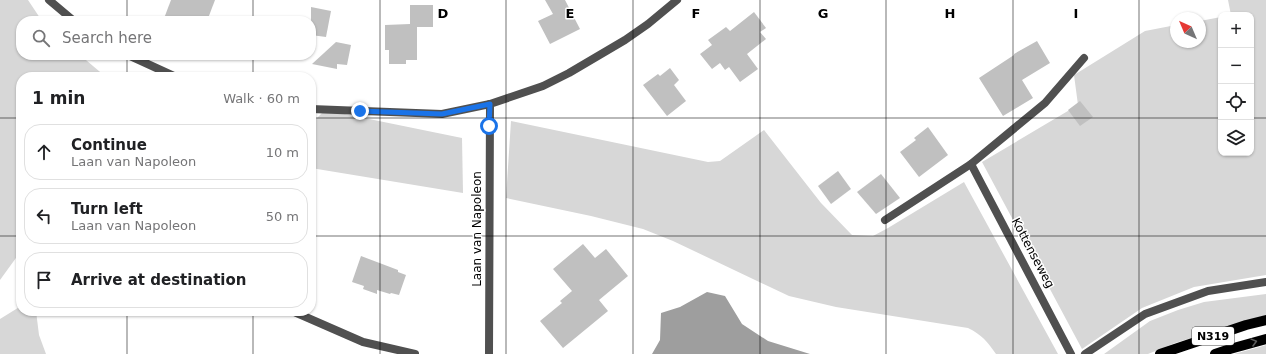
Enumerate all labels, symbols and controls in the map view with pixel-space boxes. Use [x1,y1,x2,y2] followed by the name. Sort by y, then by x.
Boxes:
[438,6,449,21] text: D
[566,6,574,21] text: E
[692,6,700,21] text: F
[818,6,828,21] text: G
[945,6,955,21] text: H
[1074,6,1078,21] text: I
[1170,12,1206,48] north arrow
[1218,12,1254,156] map controls
[1218,12,1254,48] button: +
[16,16,316,60] search box
[30,27,52,49] icon: search
[62,29,152,47] text: Search here
[1218,48,1254,84] button: −
[1218,84,1254,120] button: locate
[32,88,85,108] text: 1 min
[223,91,300,106] text: Walk · 60 m
[351,102,369,120] route end
[480,117,498,135] route start
[1218,120,1254,156] button: layers
[71,136,147,154] text: Continue
[33,141,55,163] icon: ahead
[266,145,299,160] text: 10 m
[71,154,196,169] text: Laan van Napoleon
[470,171,484,287] street label: Laan van Napoleon
[71,200,143,218] text: Turn left
[33,205,55,227] icon: left
[266,209,299,224] text: 50 m
[1009,216,1057,290] street label: Kottenseweg
[71,218,196,233] text: Laan van Napoleon
[33,269,55,291] icon: arrive
[71,271,246,289] text: Arrive at destination
[1192,327,1234,345] road number: N319
[1250,338,1257,347] one-way arrow

